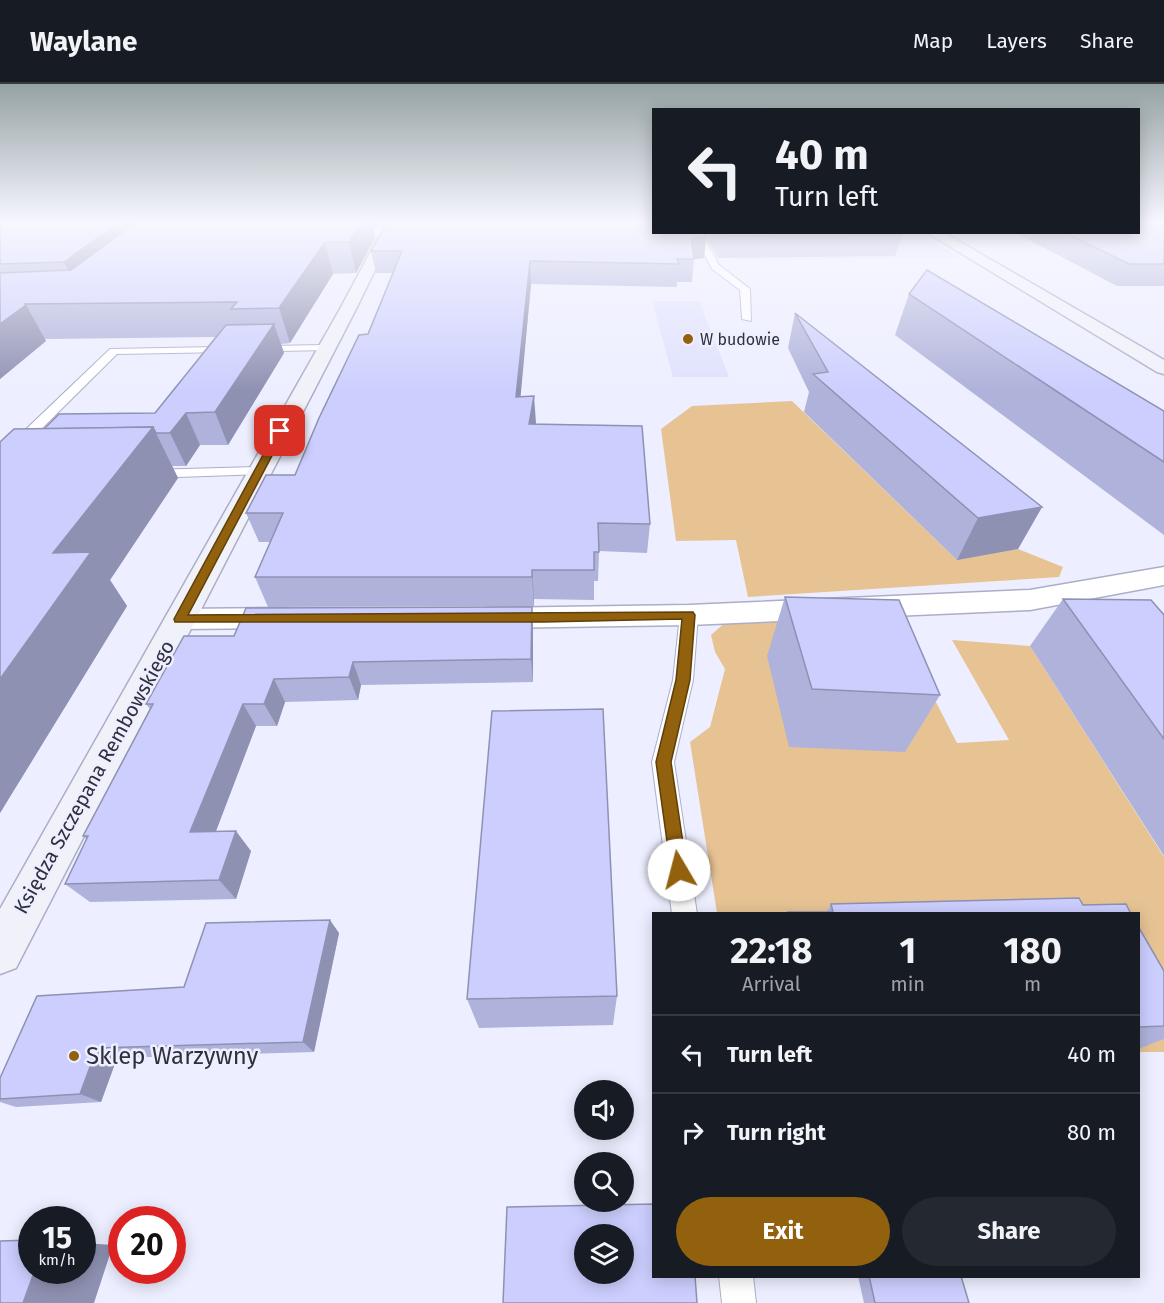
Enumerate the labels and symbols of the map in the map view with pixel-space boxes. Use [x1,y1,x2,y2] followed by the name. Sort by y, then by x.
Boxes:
[700,330,780,349] place label: W budowie
[681,332,695,346] marker: W budowie
[254,405,305,456] pin
[9,636,179,918] street label: Księdza Szczepana Rembowskiego
[647,838,711,902] position arrow
[86,1042,259,1070] place label: Sklep Warzywny
[67,1049,81,1063] marker: Sklep Warzywny
[108,1206,186,1284] speed limit sign: 20

